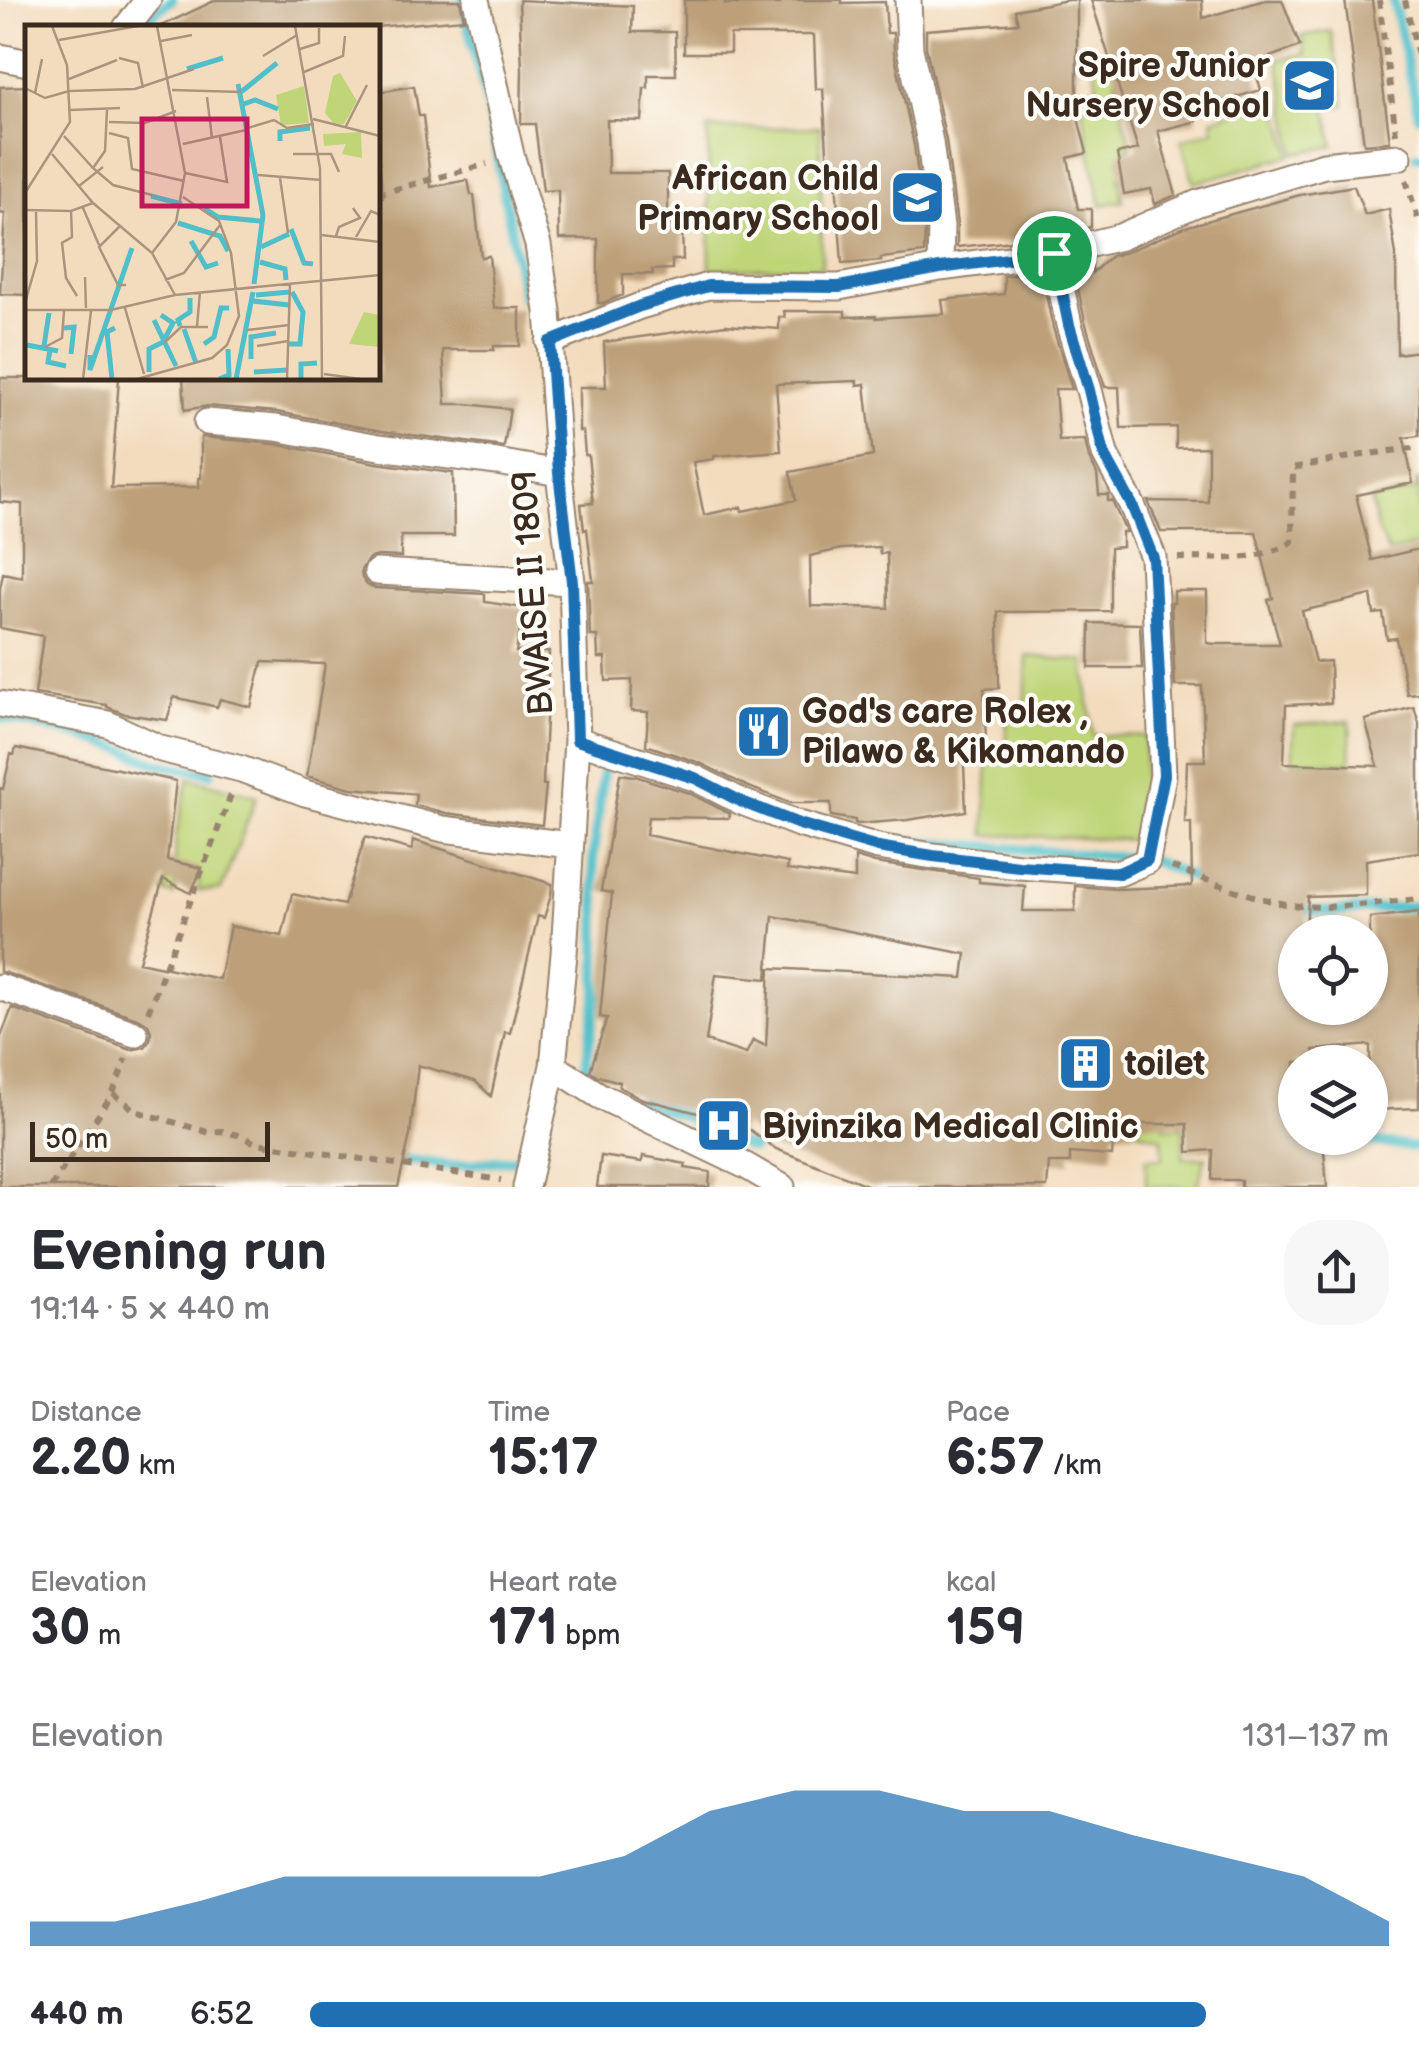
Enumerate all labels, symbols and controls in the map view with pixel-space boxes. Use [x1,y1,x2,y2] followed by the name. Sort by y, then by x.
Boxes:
[25,25,380,380] inset map
[1025,45,1271,128] place label: Spire Junior Nursery School
[1279,55,1339,115] school or university icon: Spire Junior Nursery School
[637,158,879,241] place label: African Child Primary School
[888,168,948,228] school or university icon: African Child Primary School
[1012,211,1097,296] pin
[1027,226,1082,281] icon: arrive
[504,469,563,717] street label: BWAISE II 1809
[802,691,1125,774] place label: God's care Rolex , Pilawo & Kikomando
[733,701,793,761] restaurant icon: God's care Rolex , Pilawo & Kikomando
[1278,915,1388,1155] map controls
[1278,915,1388,1025] button: locate
[1056,1033,1116,1093] building icon: toilet
[1124,1043,1206,1086] place label: toilet
[1278,1045,1388,1155] button: layers
[693,1096,753,1156] hospital icon: Biyinzika Medical Clinic
[762,1106,1139,1149] place label: Biyinzika Medical Clinic
[30,1117,270,1162] scale bar
[45,1123,108,1156] text: 50 m
[30,1219,327,1286] text: Evening run
[1284,1220,1389,1325] button: share
[30,1290,270,1329] text: 19:14 · 5 × 440 m
[30,1396,142,1429] text: Distance
[488,1396,550,1429] text: Time
[946,1396,1010,1429] text: Pace
[30,1429,131,1489] text: 2.20
[488,1429,599,1489] text: 15:17
[946,1429,1045,1489] text: 6:57
[131,1449,176,1482] text: km
[1045,1449,1102,1482] text: /km
[30,1566,147,1599] text: Elevation
[488,1566,617,1599] text: Heart rate
[946,1566,996,1599] text: kcal
[30,1599,90,1659] text: 30
[488,1599,558,1659] text: 171
[946,1599,1025,1659] text: 159
[90,1619,121,1652] text: m
[558,1619,620,1652] text: bpm
[30,1717,163,1756] text: Elevation
[1243,1717,1389,1756] text: 131–137 m
[30,1995,124,2034] text: 440 m
[190,1995,253,2034] text: 6:52

